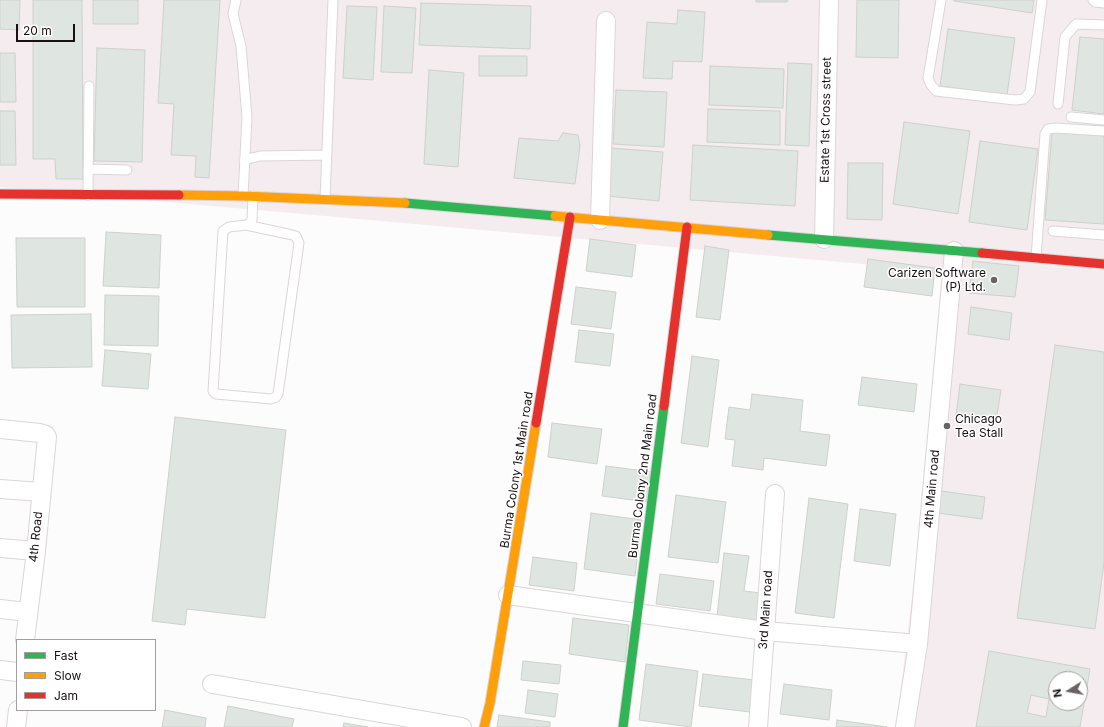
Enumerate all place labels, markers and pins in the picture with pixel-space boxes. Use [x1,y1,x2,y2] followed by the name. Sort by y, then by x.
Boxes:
[888,266,986,294] place label: Carizen Software (P) Ltd.
[989,275,999,285] marker: Carizen Software (P) Ltd.
[955,412,1003,440] place label: Chicago Tea Stall
[942,421,952,431] marker: Chicago Tea Stall

